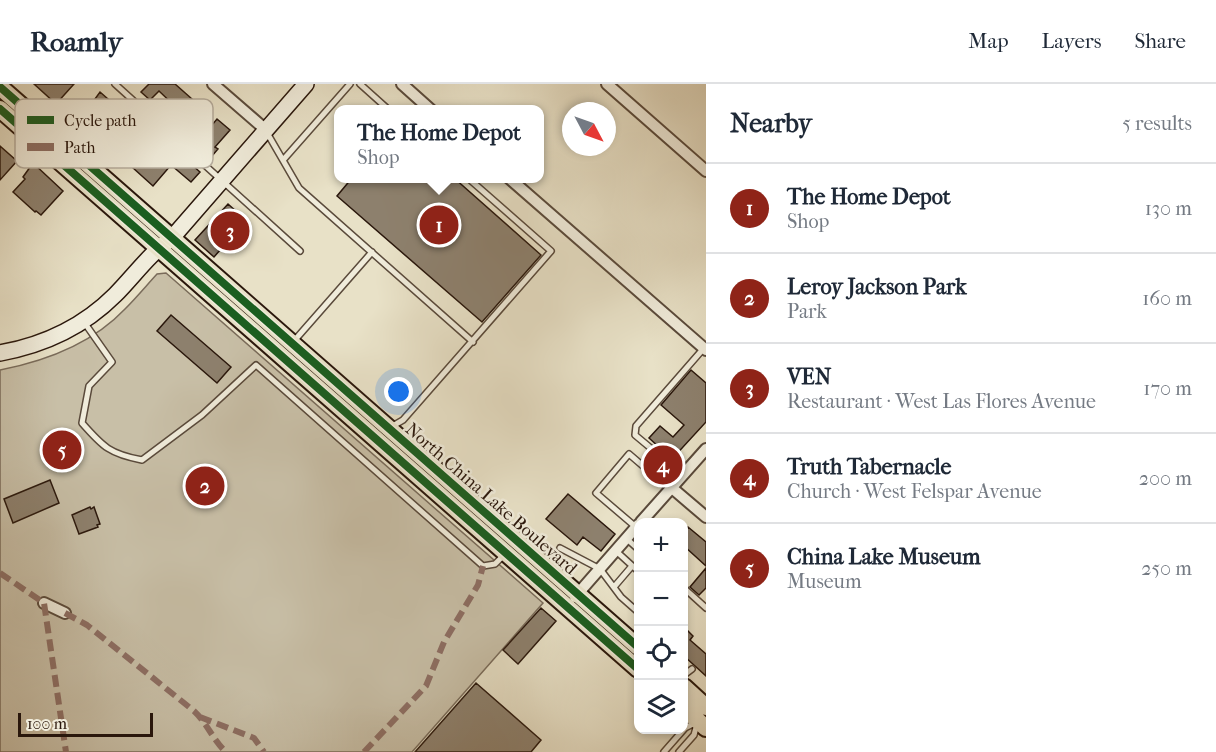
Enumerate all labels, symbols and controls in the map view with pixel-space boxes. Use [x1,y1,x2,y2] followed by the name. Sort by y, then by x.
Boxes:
[30,25,122,58] text: Roamly
[968,29,1009,53] text: Map
[1042,29,1101,53] text: Layers
[1134,29,1186,53] text: Share
[15,99,213,168] legend
[562,102,616,156] north arrow
[334,105,544,183] popup
[730,108,812,139] text: Nearby
[64,111,136,130] text: Cycle path
[1122,112,1192,135] text: 5 results
[357,120,521,146] text: The Home Depot
[64,138,96,157] text: Path
[357,146,400,169] text: Shop
[787,184,951,210] text: The Home Depot
[746,197,753,220] text: 1
[1145,197,1192,220] text: 130 m
[420,202,458,248] pin: 1
[210,208,250,254] pin: 3
[787,210,829,233] text: Shop
[787,274,967,300] text: Leroy Jackson Park
[744,287,755,310] text: 2
[1142,287,1192,310] text: 160 m
[787,300,827,323] text: Park
[787,364,832,390] text: VEN
[384,377,413,406] your location
[745,377,754,400] text: 3
[1143,377,1192,400] text: 170 m
[787,390,1096,413] text: Restaurant · West Las Flores Avenue
[401,419,581,579] street label: North China Lake Boulevard
[42,428,82,472] pin: 5
[644,442,682,488] pin: 4
[787,454,951,480] text: Truth Tabernacle
[186,464,224,508] pin: 2
[744,467,755,490] text: 4
[1139,467,1192,490] text: 200 m
[787,480,1042,503] text: Church · West Felspar Avenue
[634,518,688,734] map controls
[634,518,688,572] button: +
[787,544,980,570] text: China Lake Museum
[745,557,754,580] text: 5
[1141,557,1192,580] text: 250 m
[787,570,862,593] text: Museum
[634,572,688,626] button: −
[634,626,688,680] button: locate
[634,680,688,734] button: layers
[18,710,153,738] scale bar
[27,714,67,733] text: 100 m

